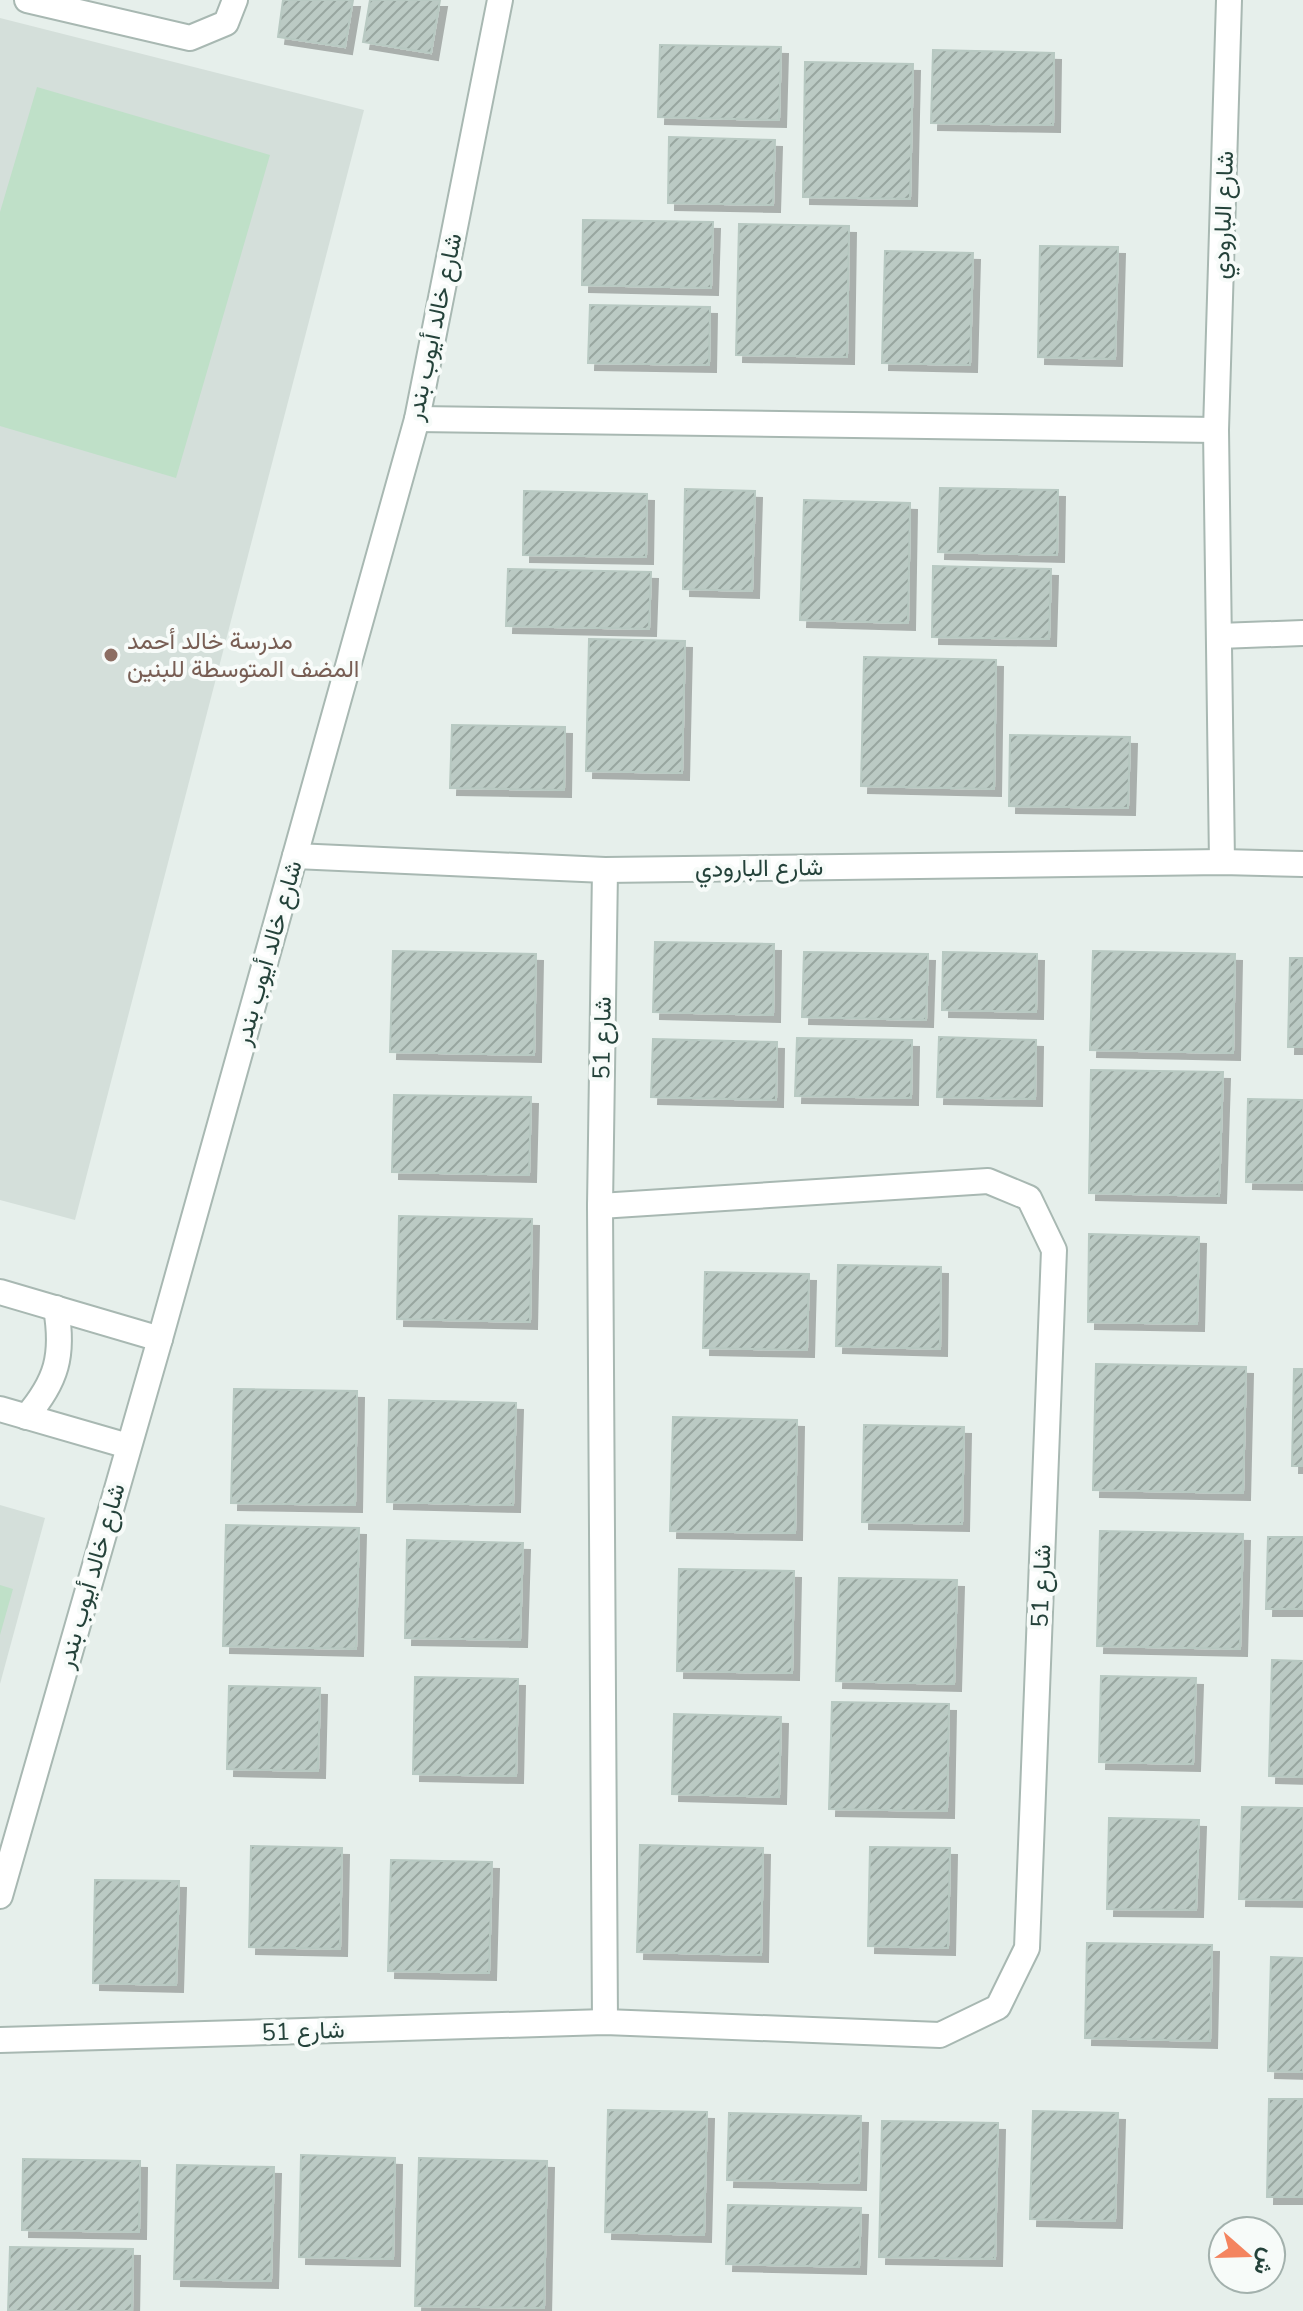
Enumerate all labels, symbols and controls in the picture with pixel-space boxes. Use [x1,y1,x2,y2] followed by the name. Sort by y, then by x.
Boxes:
[1205,150,1244,280] street label: شارع البارودي
[398,230,470,425] street label: شارع خالد أيوب بندر
[127,625,359,685] place label: مدرسة خالد أحمد المضف المتوسطة للبنين
[102,646,120,664] marker: مدرسة خالد أحمد المضف المتوسطة للبنين
[694,851,824,888] street label: شارع البارودي
[226,857,310,1050] street label: شارع خالد أيوب بندر
[585,996,619,1080] street label: شارع 51
[49,1480,133,1673] street label: شارع خالد أيوب بندر
[1024,1544,1058,1628] street label: شارع 51
[261,2014,345,2048] street label: شارع 51
[1207,2215,1287,2295] north arrow
[1246,2244,1283,2279] text: ش

